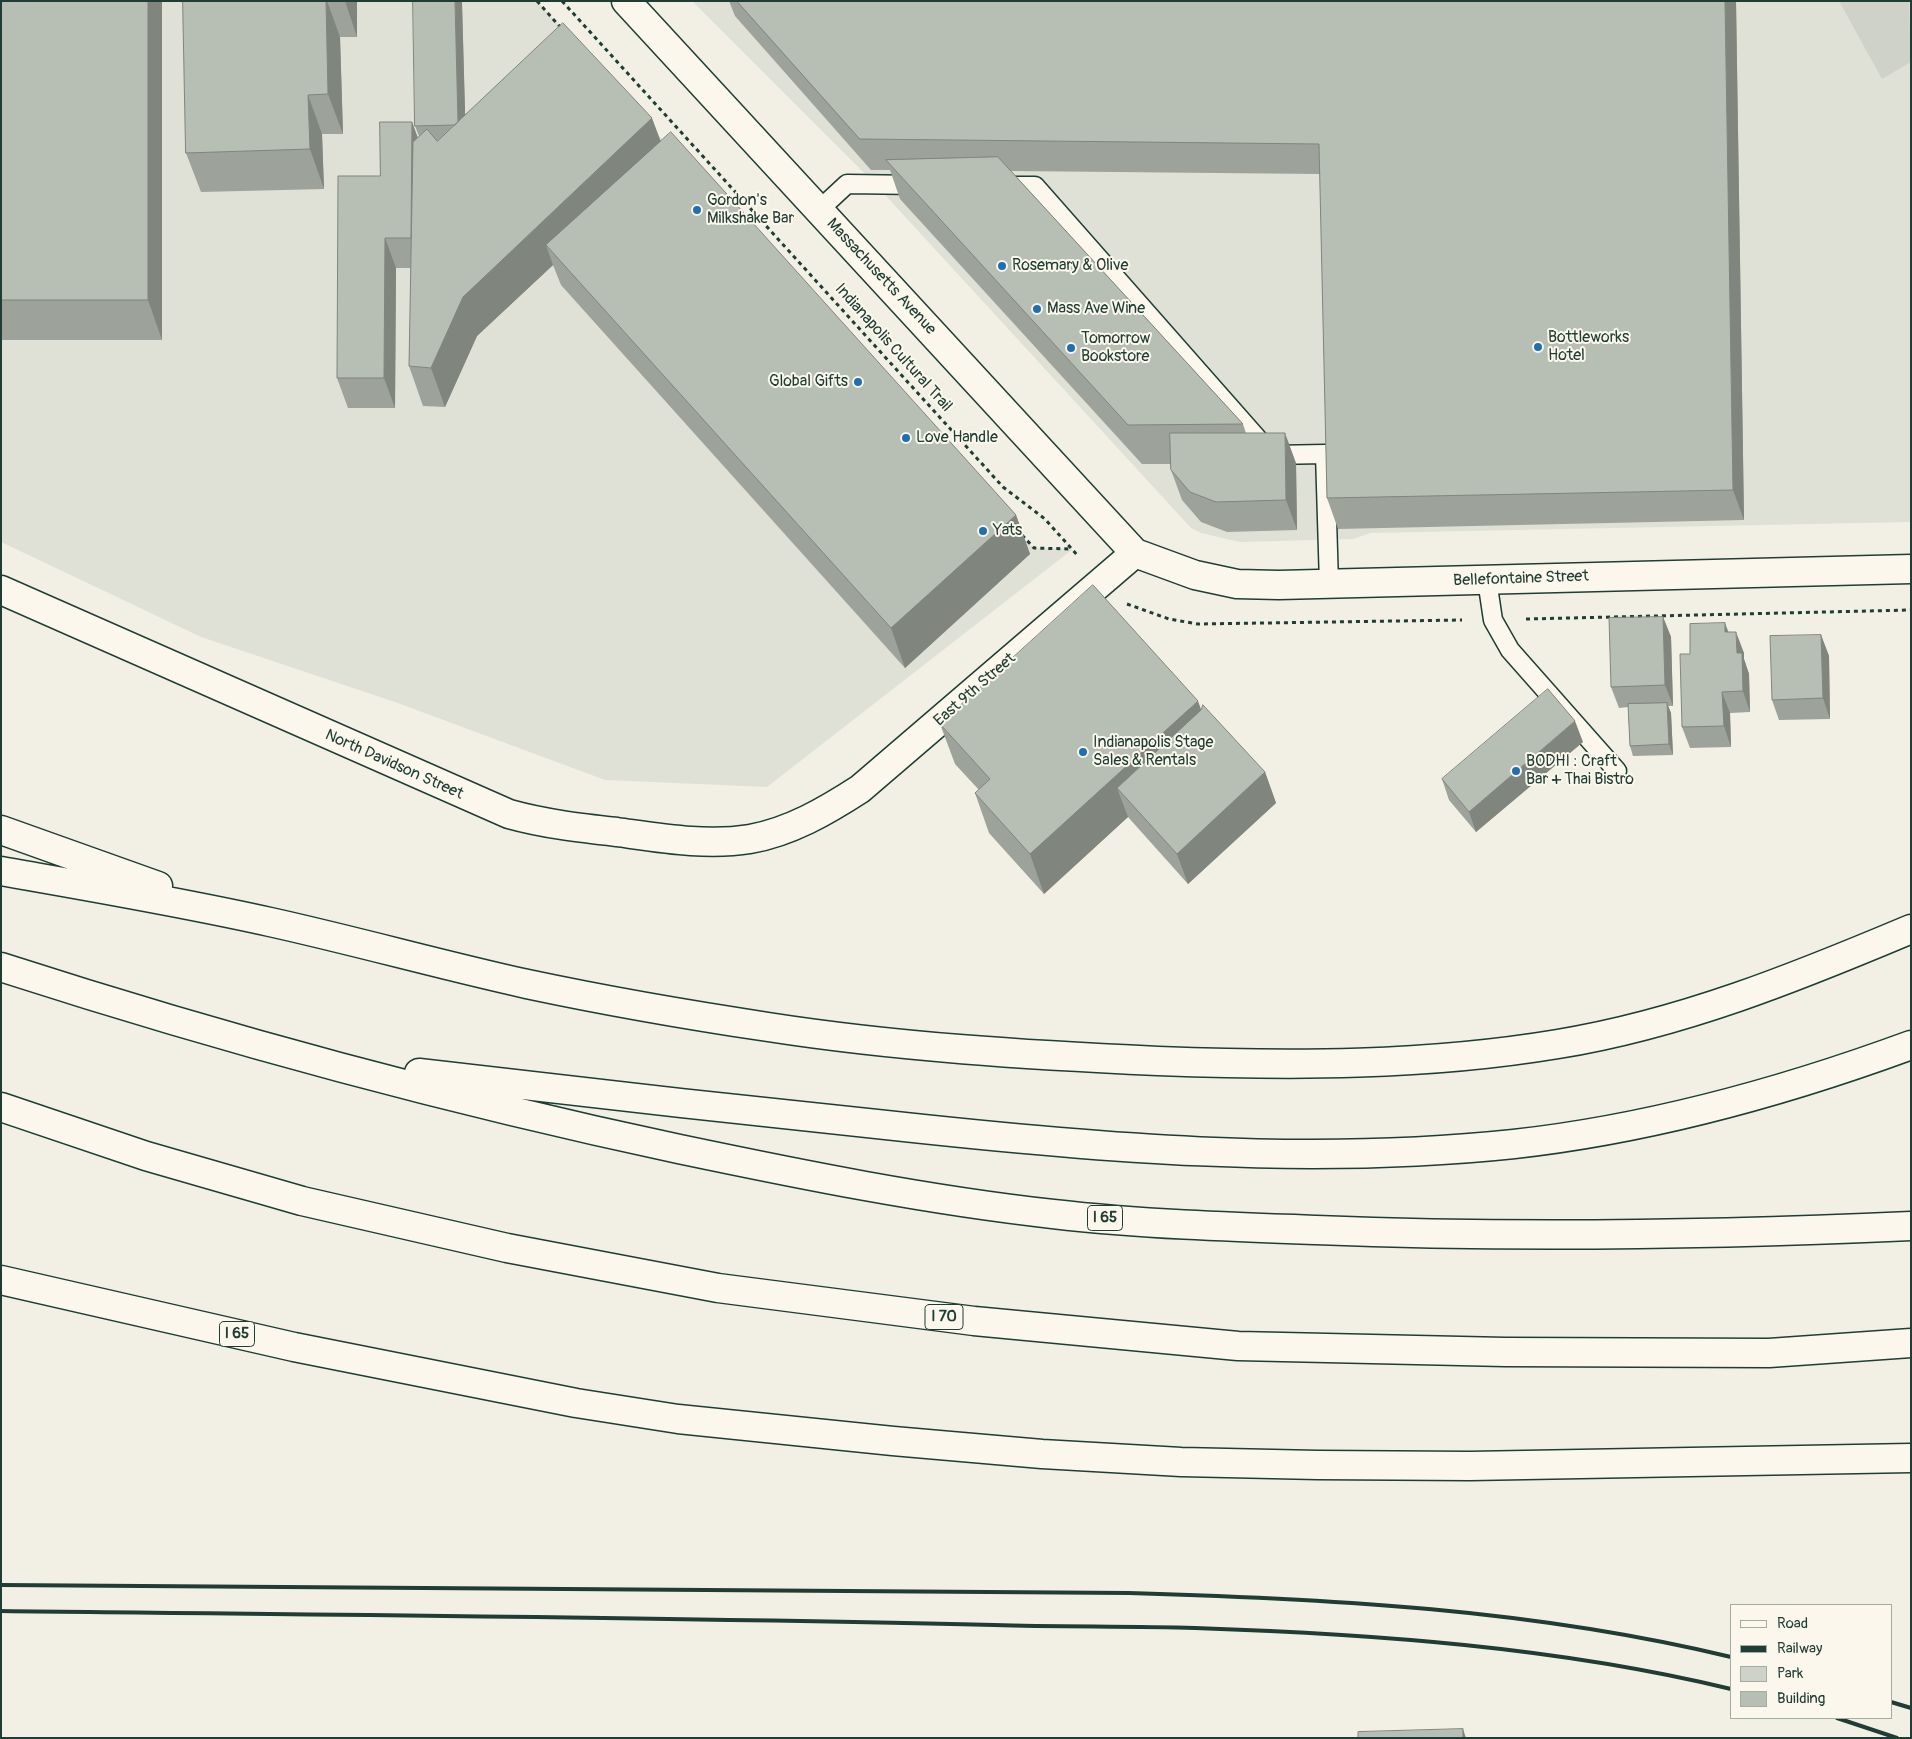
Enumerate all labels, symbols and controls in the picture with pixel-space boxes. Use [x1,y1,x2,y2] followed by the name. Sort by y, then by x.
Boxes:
[707,191,794,229] place label: Gordon's Milkshake Bar
[691,204,703,216] marker: Gordon's Milkshake Bar
[822,215,940,339] street label: Massachusetts Avenue
[1012,256,1128,276] place label: Rosemary & Olive
[996,260,1008,272] marker: Rosemary & Olive
[830,280,956,416] street label: Indianapolis Cultural Trail
[1047,299,1145,319] place label: Mass Ave Wine
[1031,303,1043,315] marker: Mass Ave Wine
[1548,328,1629,366] place label: Bottleworks Hotel
[1081,329,1150,367] place label: Tomorrow Bookstore
[1532,341,1544,353] marker: Bottleworks Hotel
[1065,342,1077,354] marker: Tomorrow Bookstore
[769,372,848,392] place label: Global Gifts
[852,376,864,388] marker: Global Gifts
[916,428,998,448] place label: Love Handle
[900,432,912,444] marker: Love Handle
[993,521,1022,541] place label: Yats
[977,525,989,537] marker: Yats
[1453,567,1589,591] street label: Bellefontaine Street
[930,649,1020,731] street label: East 9th Street
[322,726,466,804] street label: North Davidson Street
[1093,733,1213,771] place label: Indianapolis Stage Sales & Rentals
[1077,746,1089,758] marker: Indianapolis Stage Sales & Rentals
[1526,752,1634,790] place label: BODHI : Craft Bar + Thai Bistro
[1510,765,1522,777] marker: BODHI : Craft Bar + Thai Bistro
[1088,1206,1122,1230] road number: I 65
[925,1304,963,1330] road number: I 70
[220,1322,254,1346] road number: I 65
[1730,1604,1892,1719] legend
[1777,1614,1808,1633] text: Road
[1777,1639,1822,1658] text: Railway
[1777,1664,1803,1683] text: Park
[1777,1689,1825,1708] text: Building

